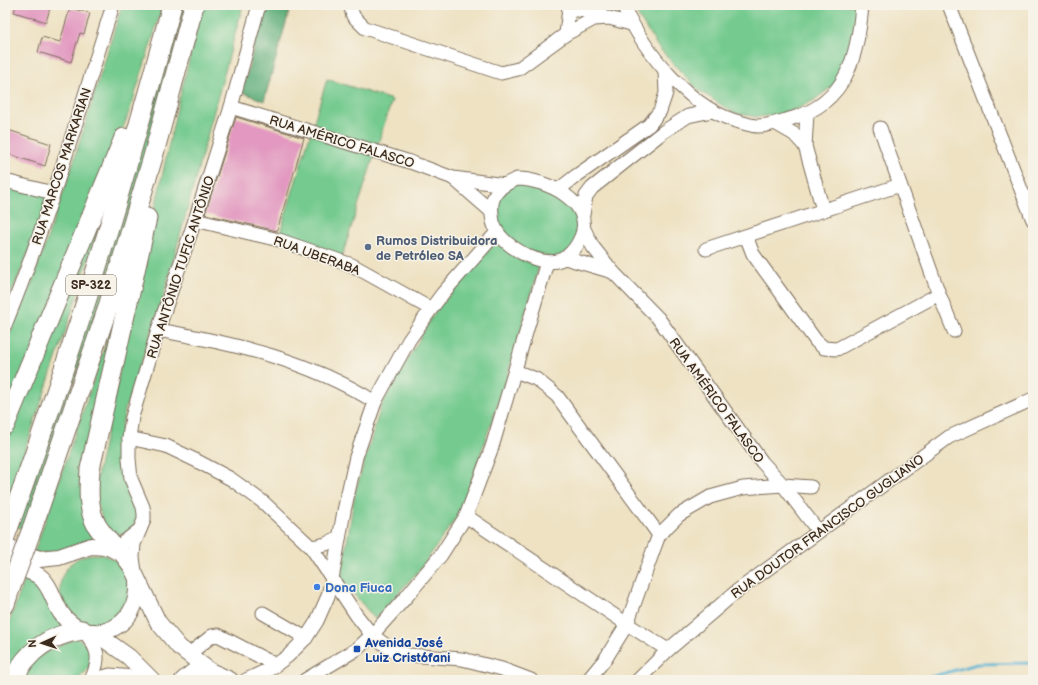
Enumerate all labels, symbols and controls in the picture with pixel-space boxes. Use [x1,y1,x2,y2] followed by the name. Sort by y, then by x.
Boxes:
[29,86,95,247] street label: RUA MARCOS MARKARIAN
[267,112,416,172] street label: RUA AMÉRICO FALASCO
[144,174,218,361] street label: RUA ANTÔNIO TUFIC ANTÔNIO
[271,233,362,279] street label: RUA UBERABA
[376,233,497,264] place label: Rumos Distribuidora de Petróleo SA
[363,242,373,252] marker: Rumos Distribuidora de Petróleo SA
[66,275,116,295] road number: SP-322
[665,335,767,466] street label: RUA AMÉRICO FALASCO
[728,451,927,602] street label: RUA DOUTOR FRANCISCO GUGLIANO
[325,580,392,596] place label: Dona Fiuca
[312,582,322,592] marker: Dona Fiuca
[22,623,62,663] north arrow
[364,635,450,666] place label: Avenida José Luiz Cristófani
[26,639,39,648] text: N
[352,644,362,654] marker: Avenida José Luiz Cristófani

